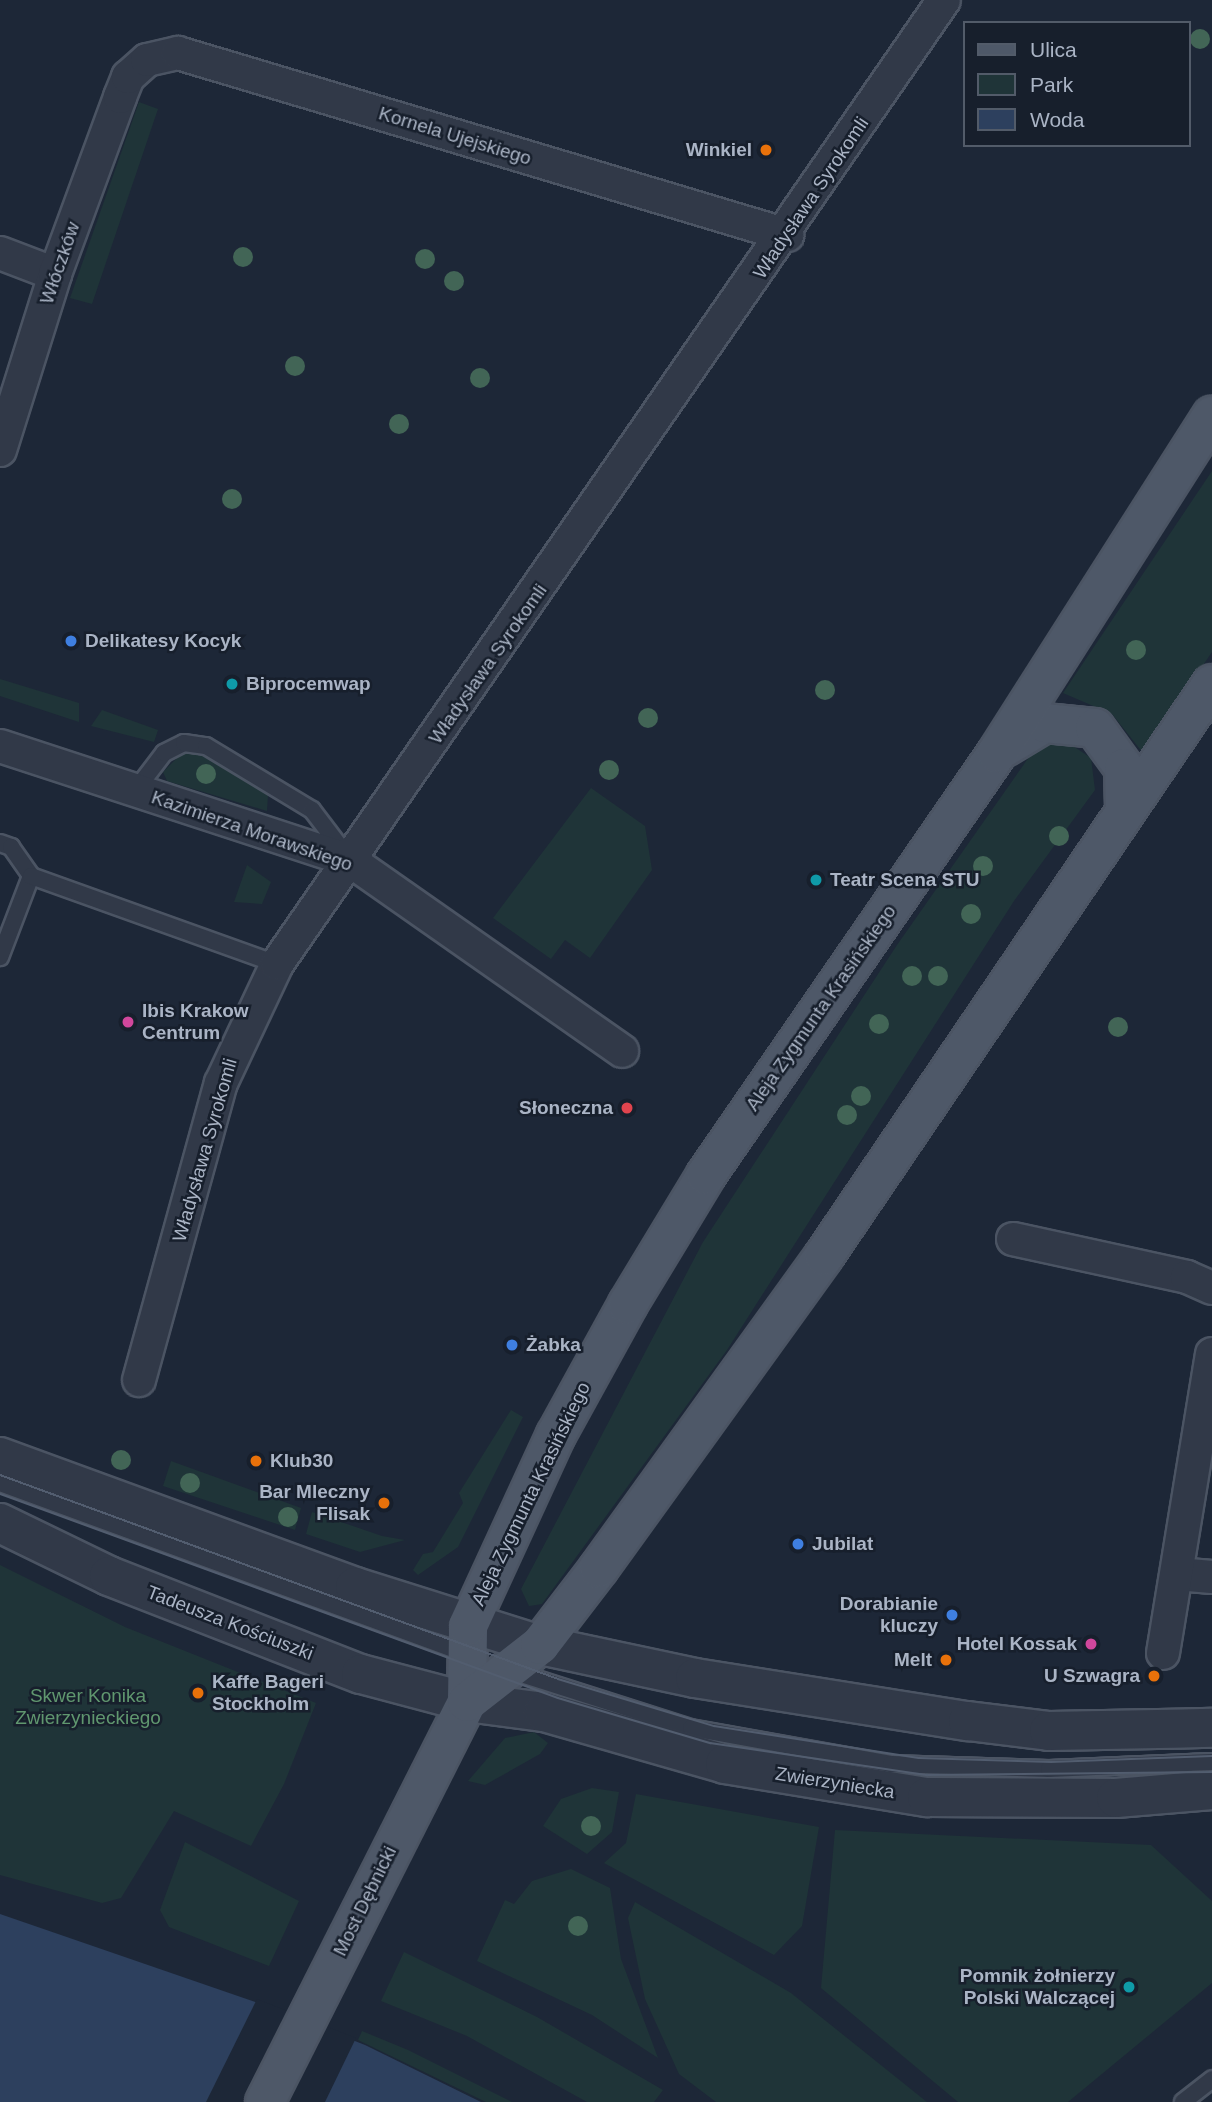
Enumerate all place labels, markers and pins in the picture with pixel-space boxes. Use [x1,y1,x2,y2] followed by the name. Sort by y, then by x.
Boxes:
[686,139,752,161] place label: Winkiel
[758,142,774,158] marker: Winkiel
[85,630,241,652] place label: Delikatesy Kocyk
[63,633,79,649] marker: Delikatesy Kocyk
[246,673,371,695] place label: Biprocemwap
[224,676,240,692] marker: Biprocemwap
[830,869,980,891] place label: Teatr Scena STU
[808,872,824,888] marker: Teatr Scena STU
[142,1000,249,1044] place label: Ibis Krakow Centrum
[120,1014,136,1030] marker: Ibis Krakow Centrum
[519,1097,613,1119] place label: Słoneczna
[619,1100,635,1116] marker: Słoneczna
[526,1334,581,1356] place label: Żabka
[504,1337,520,1353] marker: Żabka
[270,1450,333,1472] place label: Klub30
[248,1453,264,1469] marker: Klub30
[259,1481,370,1525] place label: Bar Mleczny Flisak
[376,1495,392,1511] marker: Bar Mleczny Flisak
[812,1533,873,1555] place label: Jubilat
[790,1536,806,1552] marker: Jubilat
[840,1593,938,1637] place label: Dorabianie kluczy
[944,1607,960,1623] marker: Dorabianie kluczy
[957,1633,1077,1655] place label: Hotel Kossak
[1083,1636,1099,1652] marker: Hotel Kossak
[894,1649,932,1671] place label: Melt
[938,1652,954,1668] marker: Melt
[1044,1665,1140,1687] place label: U Szwagra
[1146,1668,1162,1684] marker: U Szwagra
[212,1671,324,1715] place label: Kaffe Bageri Stockholm
[190,1685,206,1701] marker: Kaffe Bageri Stockholm
[960,1965,1115,2009] place label: Pomnik żołnierzy Polski Walczącej
[1121,1979,1137,1995] marker: Pomnik żołnierzy Polski Walczącej

